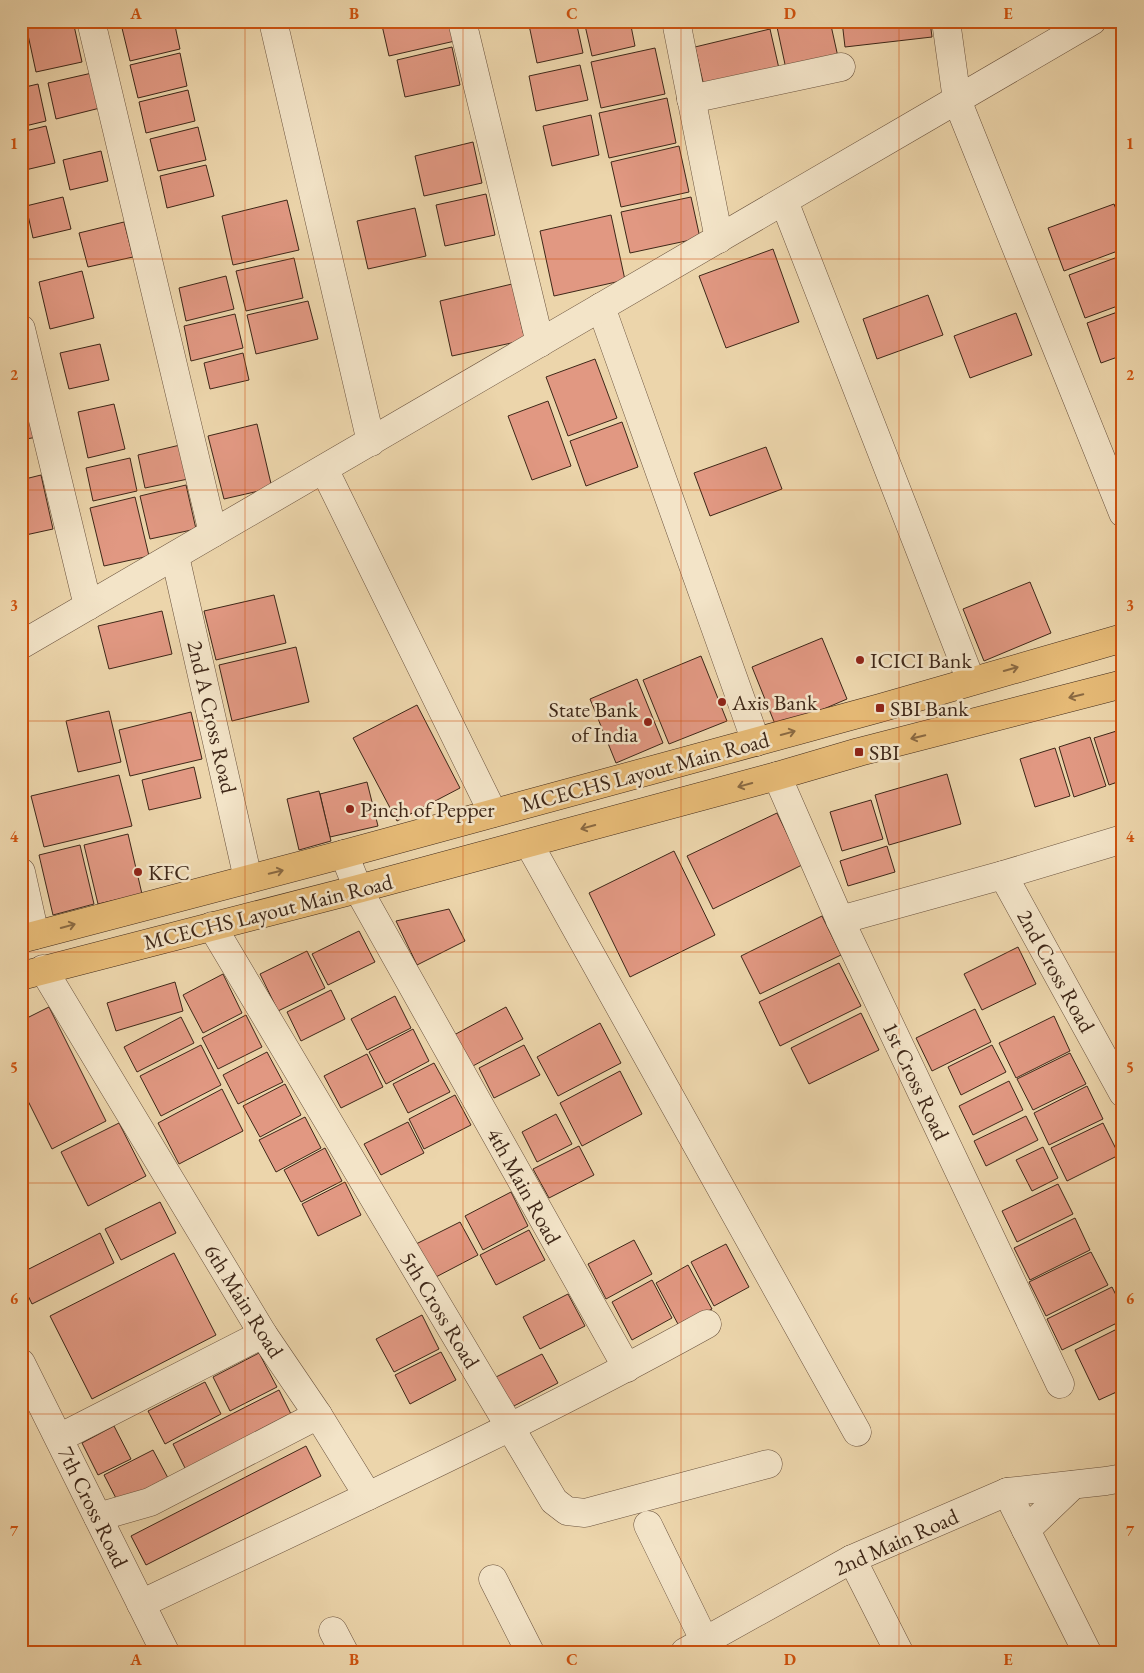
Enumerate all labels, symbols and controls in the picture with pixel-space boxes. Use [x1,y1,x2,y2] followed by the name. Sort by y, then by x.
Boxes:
[129,3,142,24] text: A
[349,3,359,24] text: B
[566,3,578,24] text: C
[784,3,796,24] text: D
[1003,3,1013,24] text: E
[10,133,18,154] text: 1
[1126,133,1134,154] text: 1
[10,364,19,385] text: 2
[1126,364,1135,385] text: 2
[10,595,18,616] text: 3
[1126,595,1134,616] text: 3
[180,638,244,797] street label: 2nd A Cross Road
[870,646,972,675] place label: ICICI Bank
[854,654,866,666] marker: ICICI Bank
[1003,664,1019,674] one-way arrow
[731,688,818,717] place label: Axis Bank
[1068,692,1084,701] one-way arrow
[890,694,969,723] place label: SBI Bank
[549,695,639,749] place label: State Bank of India
[716,696,728,708] marker: Axis Bank
[874,702,886,714] marker: SBI Bank
[642,716,654,728] marker: State Bank of India
[518,725,773,819] street label: MCECHS Layout Main Road
[779,728,795,737] one-way arrow
[911,733,927,742] one-way arrow
[869,738,900,767] place label: SBI
[853,746,865,758] marker: SBI
[737,780,753,790] one-way arrow
[360,795,495,824] place label: Pinch of Pepper
[344,803,356,815] marker: Pinch of Pepper
[580,823,596,833] one-way arrow
[10,826,19,847] text: 4
[1126,826,1135,847] text: 4
[148,858,190,887] place label: KFC
[132,866,144,878] marker: KFC
[140,867,396,957] street label: MCECHS Layout Main Road
[268,867,284,876] one-way arrow
[1010,904,1102,1038] street label: 2nd Cross Road
[60,921,76,931] one-way arrow
[876,1017,956,1146] street label: 1st Cross Road
[10,1057,18,1078] text: 5
[1126,1057,1134,1078] text: 5
[480,1123,568,1250] street label: 4th Main Road
[198,1239,291,1364] street label: 6th Main Road
[394,1246,487,1375] street label: 5th Cross Road
[10,1288,19,1309] text: 6
[1126,1288,1135,1309] text: 6
[51,1441,135,1573] street label: 7th Cross Road
[829,1501,964,1582] street label: 2nd Main Road
[10,1520,19,1541] text: 7
[1126,1520,1135,1541] text: 7
[129,1649,142,1670] text: A
[349,1649,359,1670] text: B
[566,1649,578,1670] text: C
[784,1649,796,1670] text: D
[1003,1649,1013,1670] text: E

